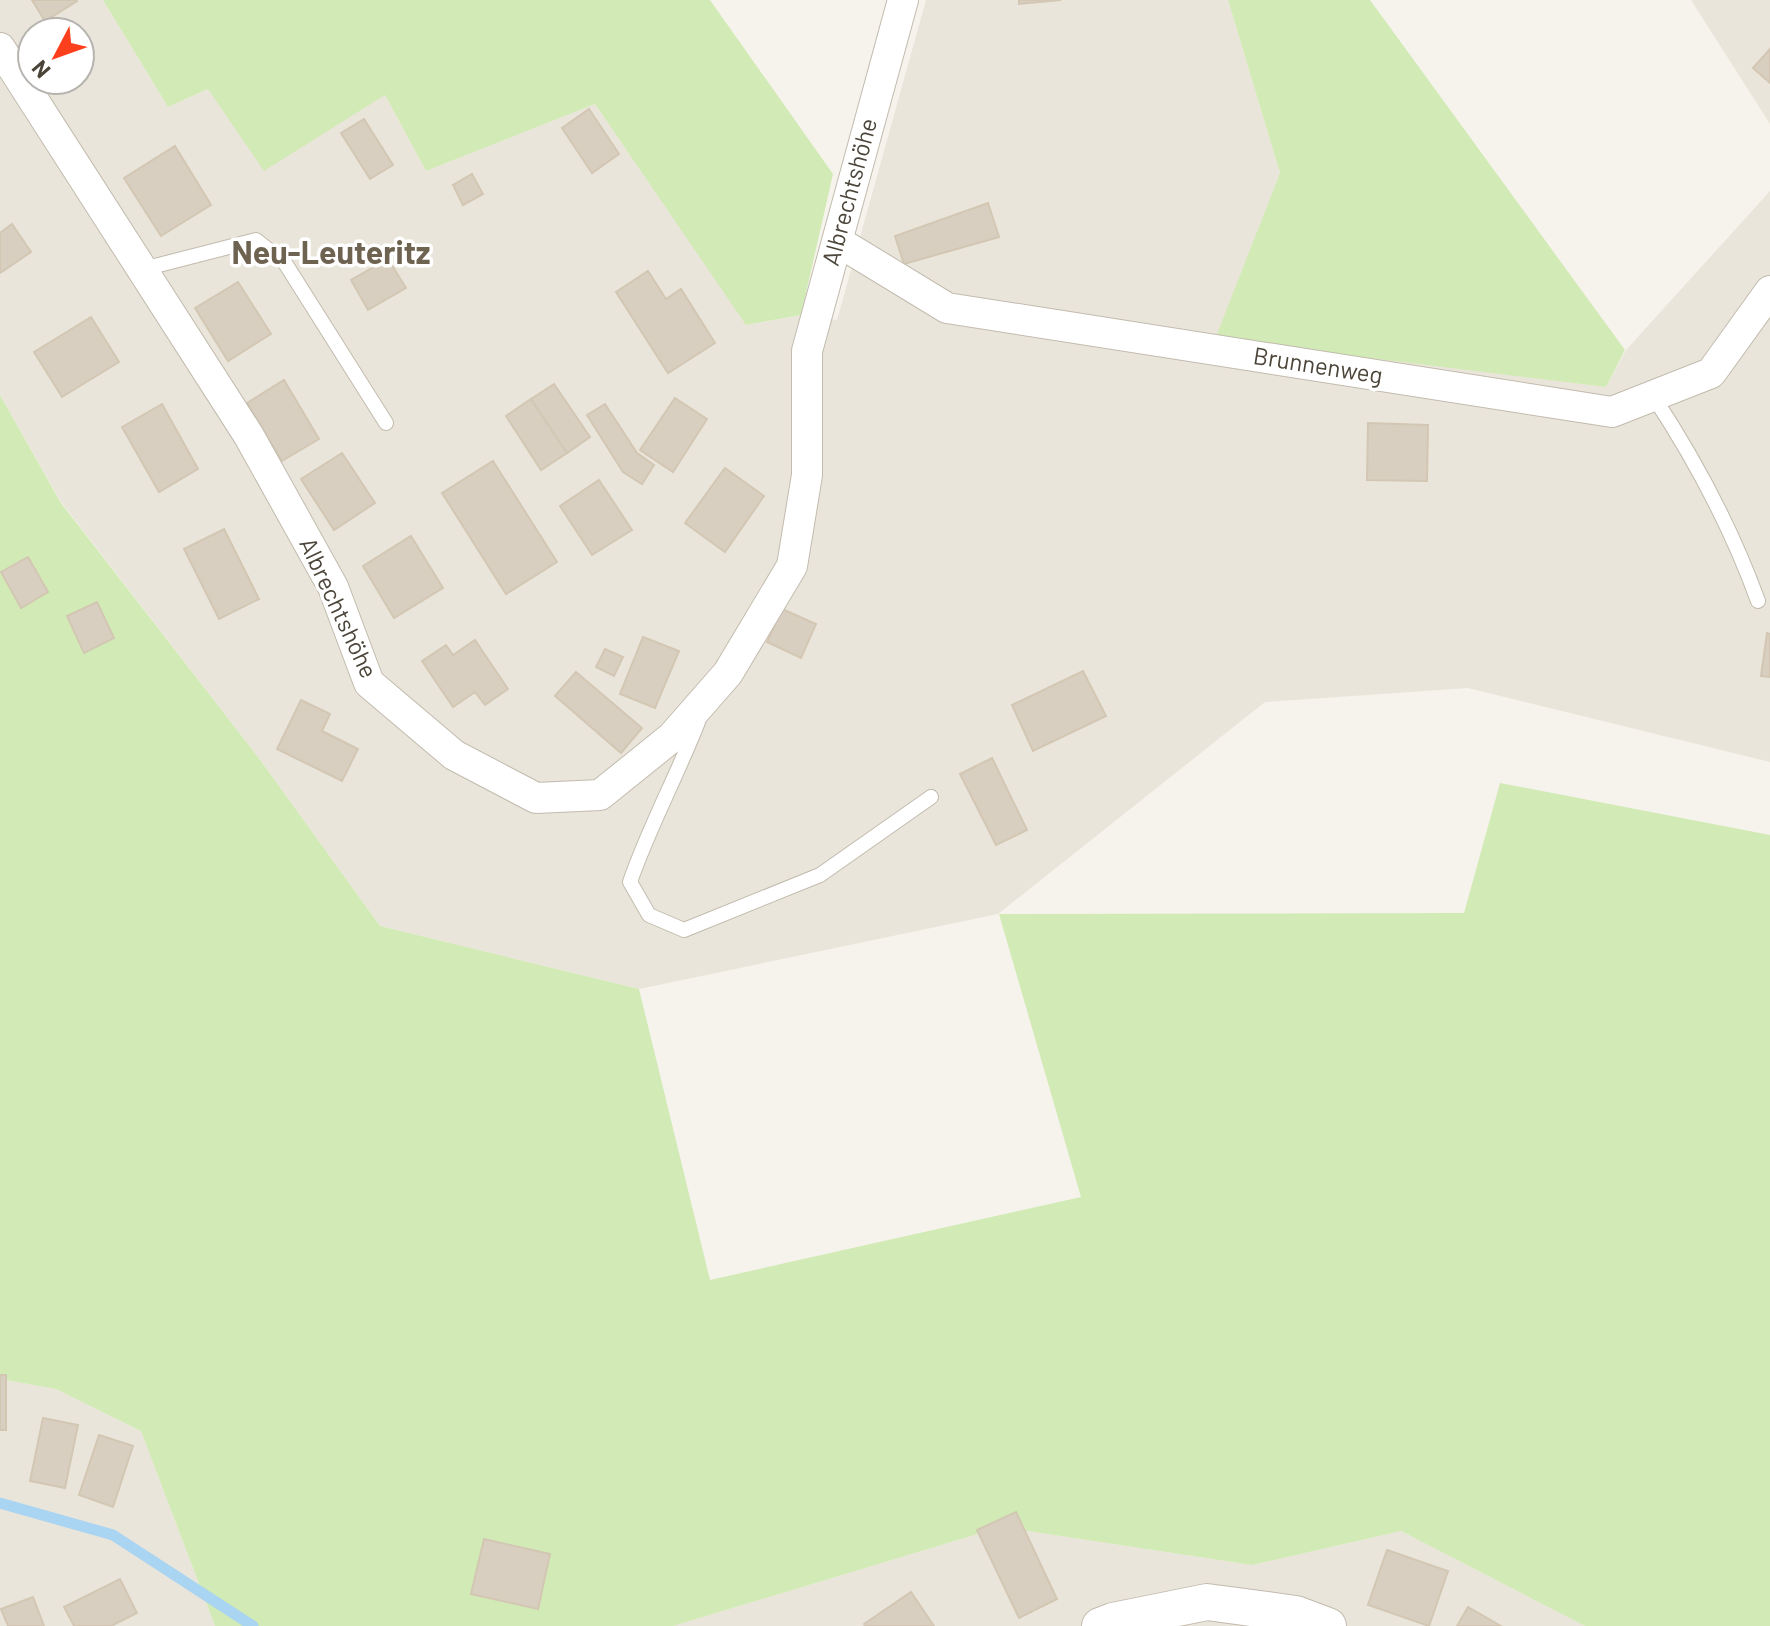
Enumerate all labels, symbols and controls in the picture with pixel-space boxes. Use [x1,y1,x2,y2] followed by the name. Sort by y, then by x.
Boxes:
[16,16,96,96] north arrow
[26,56,55,84] text: N
[815,115,882,269] street label: Albrechtshöhe
[231,232,431,270] district label: Neu-Leuteritz
[1252,340,1385,389] street label: Brunnenweg
[294,533,385,682] street label: Albrechtshöhe

